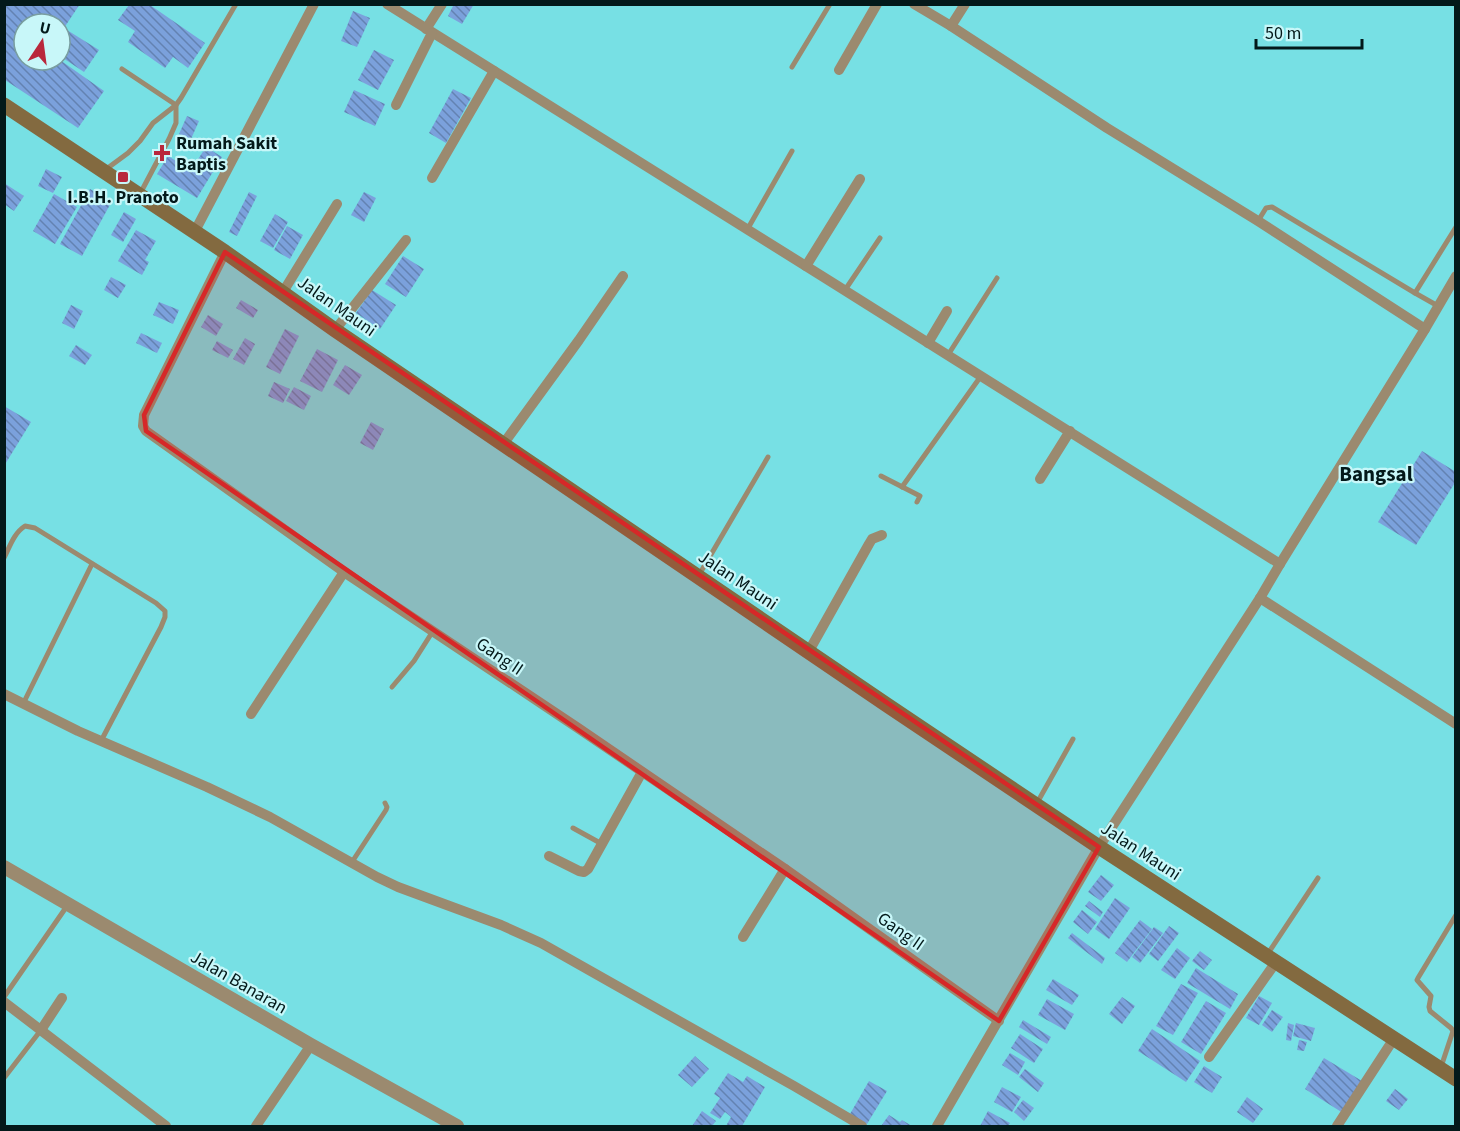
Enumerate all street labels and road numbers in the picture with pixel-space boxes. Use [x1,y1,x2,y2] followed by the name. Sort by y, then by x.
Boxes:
[292,270,381,343] street label: Jalan Mauni
[693,545,782,616] street label: Jalan Mauni
[471,631,528,681] street label: Gang II
[1096,816,1186,887] street label: Jalan Mauni
[872,906,929,957] street label: Gang II
[186,945,292,1020] street label: Jalan Banaran

